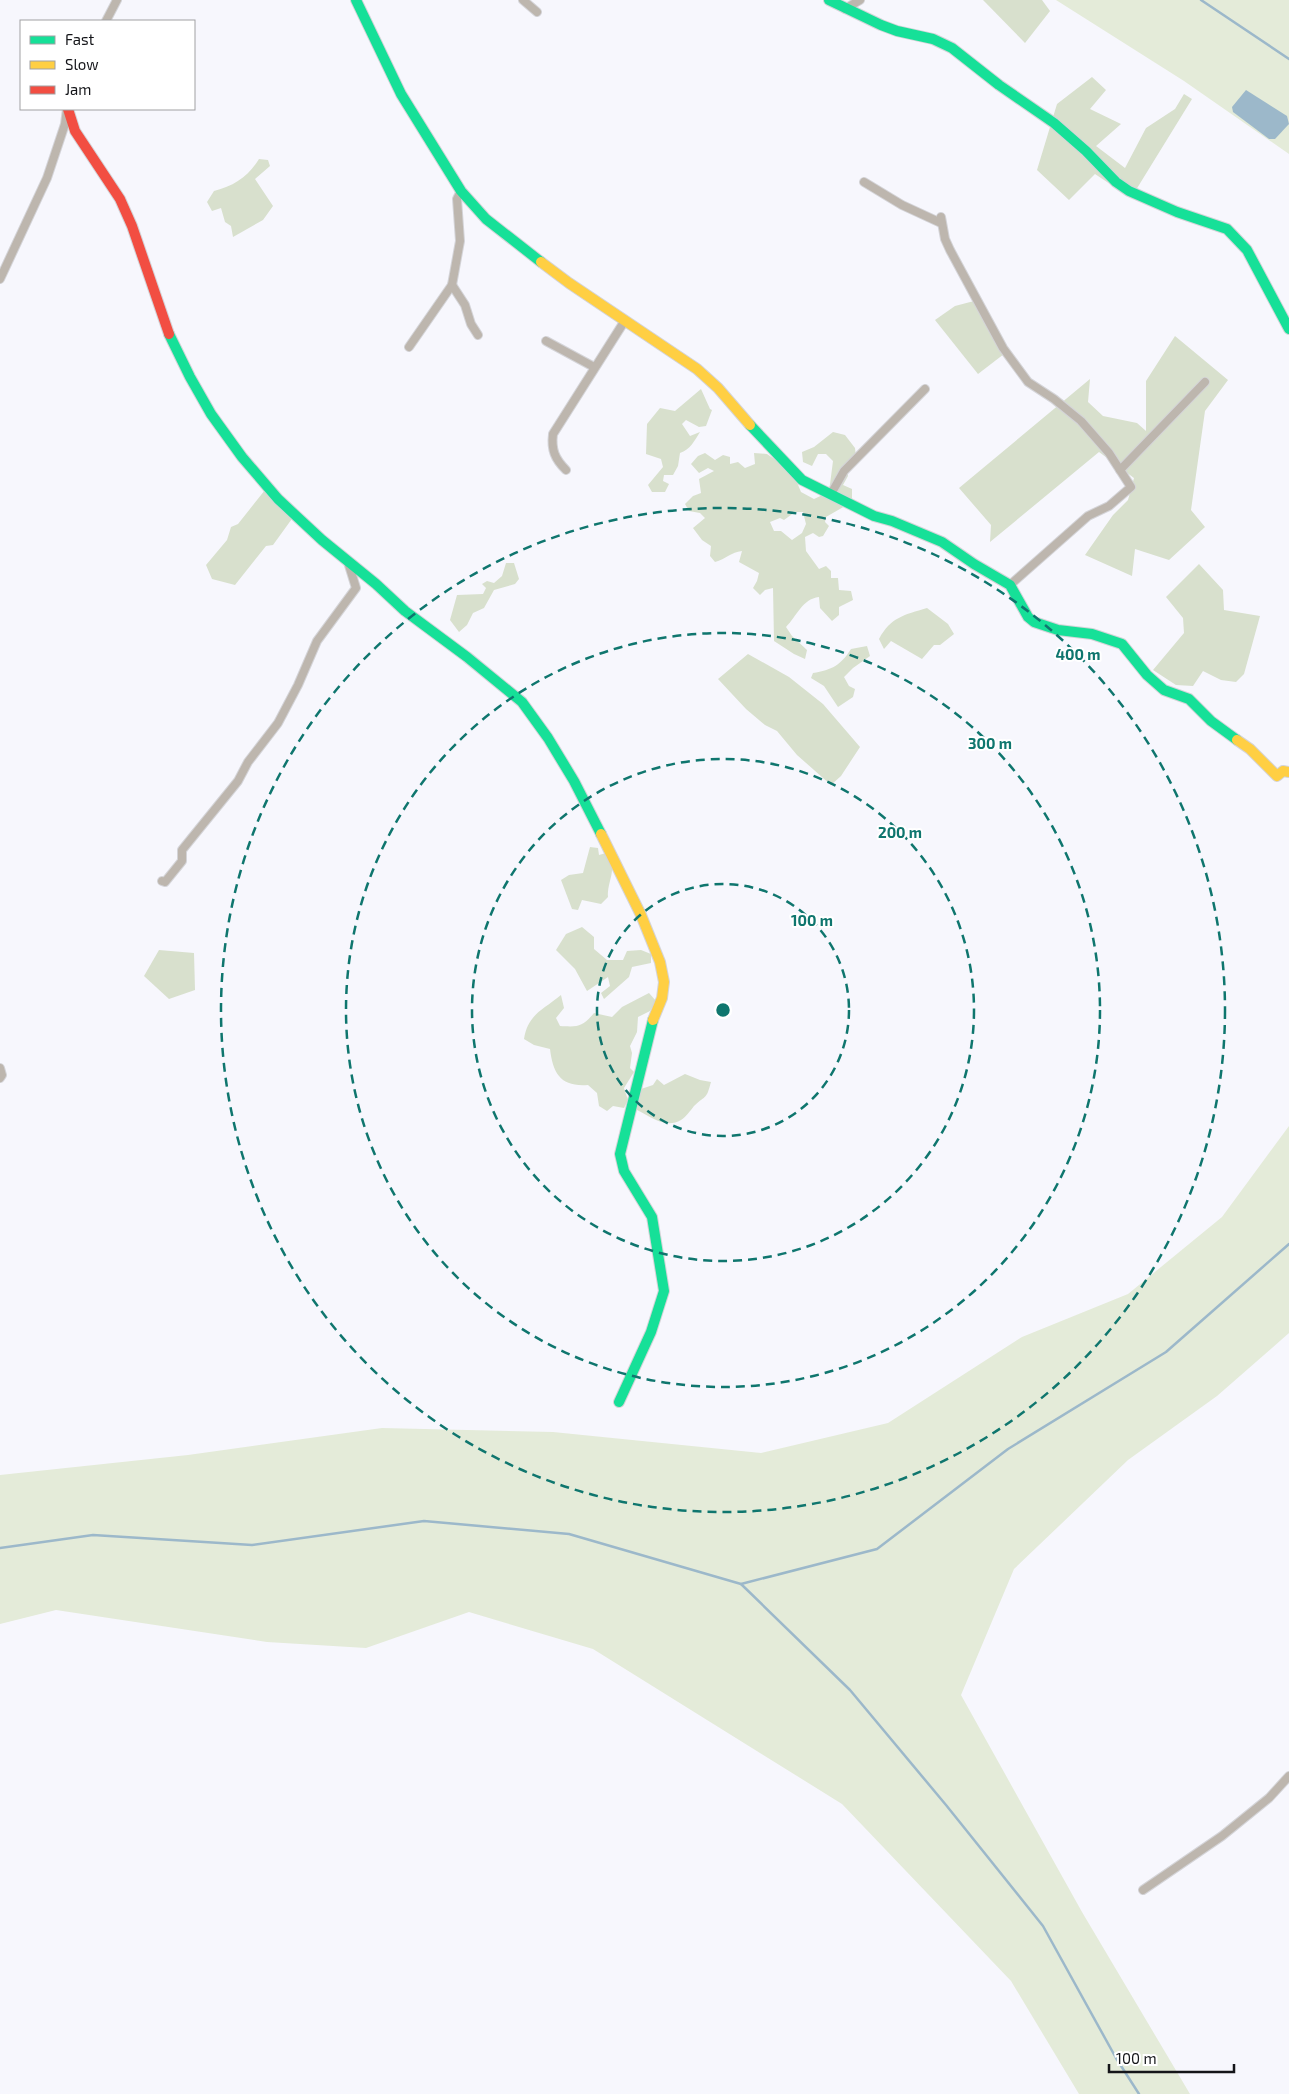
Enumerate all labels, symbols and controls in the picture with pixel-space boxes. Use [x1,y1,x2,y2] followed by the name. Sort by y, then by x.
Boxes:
[20,20,195,110] legend
[65,30,95,48] text: Fast
[65,55,99,73] text: Slow
[65,80,91,98] text: Jam
[1056,645,1100,663] text: 400 m
[968,734,1012,752] text: 300 m
[878,823,922,841] text: 200 m
[791,911,833,929] text: 100 m
[714,1001,732,1019] centre of rings
[1109,2042,1234,2074] scale bar
[1116,2049,1157,2067] text: 100 m

